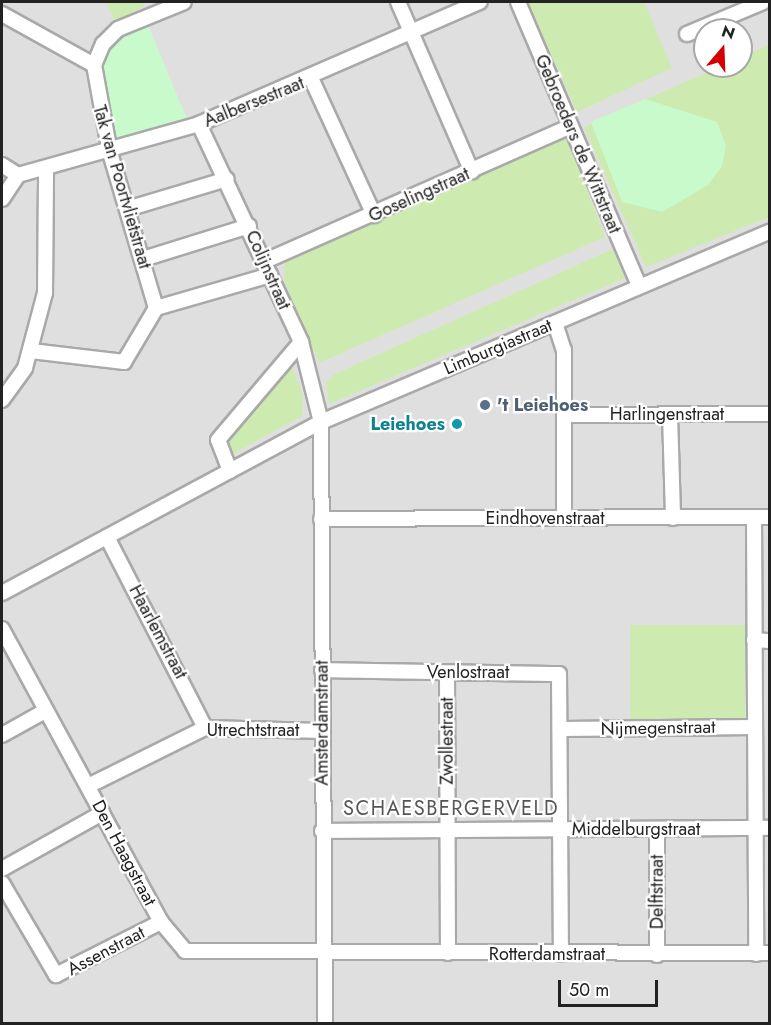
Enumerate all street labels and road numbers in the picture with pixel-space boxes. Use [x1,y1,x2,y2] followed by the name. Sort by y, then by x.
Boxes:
[530,51,626,237] street label: Gebroeders de Wittstraat
[201,72,307,132] street label: Aalbersestraat
[88,103,156,271] street label: Tak van Poortvlietstraat
[365,163,473,227] street label: Goselingstraat
[241,227,295,313] street label: Colijnstraat
[441,315,555,379] street label: Limburgiastraat
[610,403,724,425] street label: Harlingenstraat
[485,507,605,529] street label: Eindhovenstraat
[124,581,192,683] street label: Haarlemstraat
[311,660,333,786] street label: Amsterdamstraat
[427,661,509,683] street label: Venlostraat
[436,697,458,785] street label: Zwollestraat
[600,716,716,740] street label: Nijmegenstraat
[207,719,299,741] street label: Utrechtstraat
[87,797,161,909] street label: Den Haagstraat
[572,818,700,840] street label: Middelburgstraat
[646,855,668,929] street label: Delftstraat
[64,922,148,980] street label: Assenstraat
[489,943,605,965] street label: Rotterdamstraat

